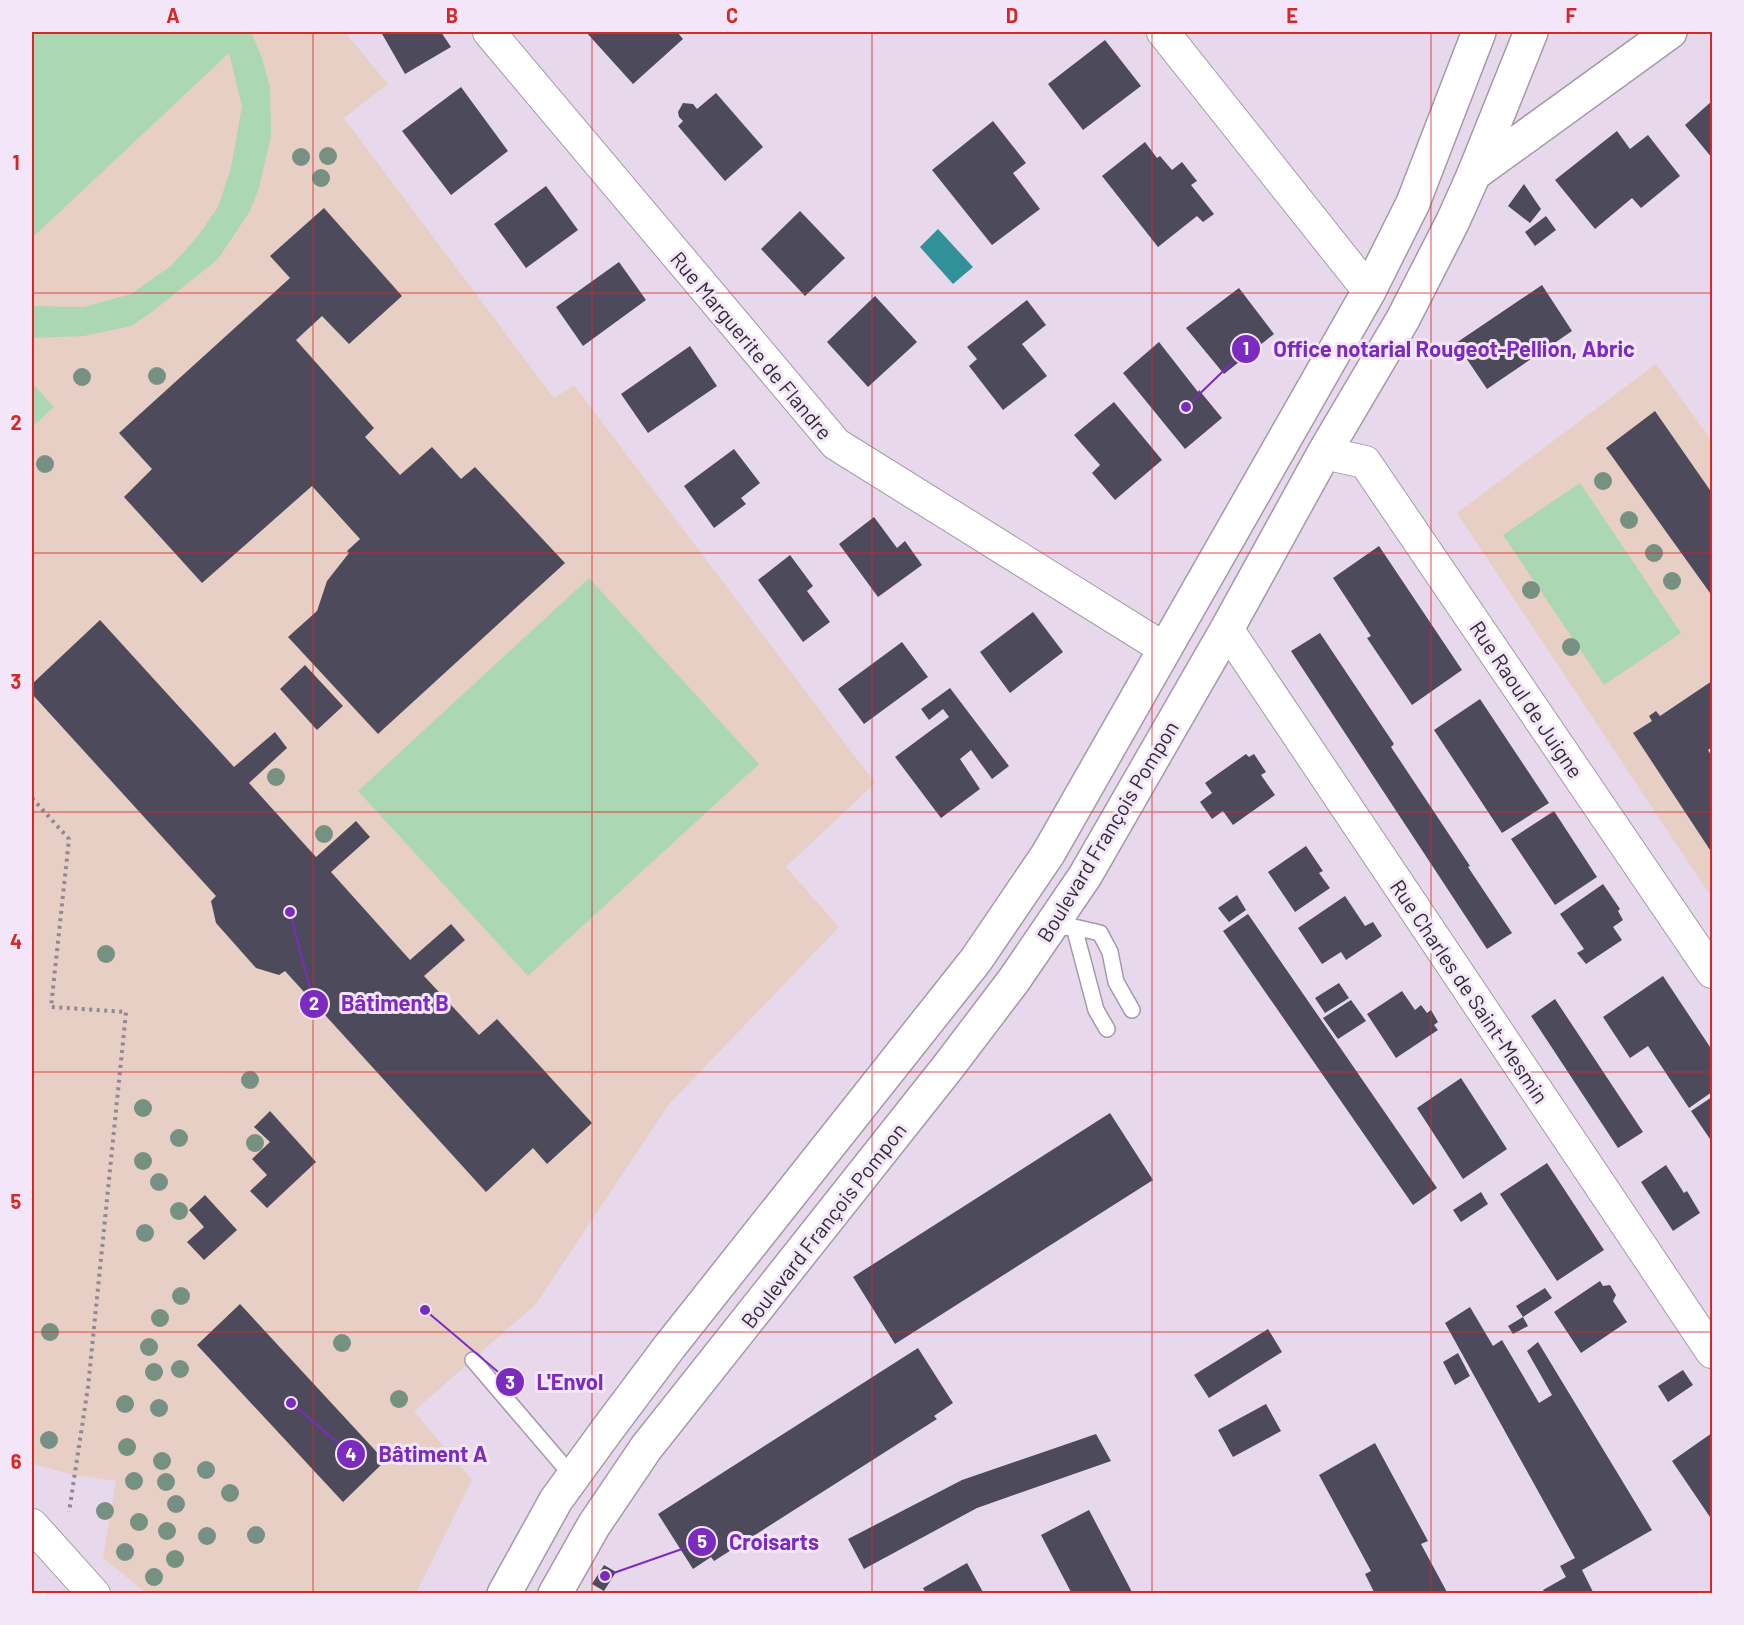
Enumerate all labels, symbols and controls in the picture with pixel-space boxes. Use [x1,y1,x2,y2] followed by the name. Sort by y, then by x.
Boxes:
[166,3,180,27] text: A
[446,3,458,27] text: B
[726,3,738,27] text: C
[1006,3,1018,27] text: D
[1286,3,1298,27] text: E
[1565,3,1577,27] text: F
[12,150,20,174] text: 1
[666,246,838,444] street label: Rue Marguerite de Flandre
[1231,329,1647,369] callout: Office notarial Rougeot-Pellion, Abric
[1273,335,1635,361] text: Office notarial Rougeot-Pellion, Abric
[1243,337,1249,359] text: 1
[10,410,22,434] text: 2
[1465,616,1589,782] street label: Rue Raoul de Juigne
[11,669,21,693] text: 3
[1031,716,1183,946] street label: Boulevard François Pompon
[1386,874,1554,1108] street label: Rue Charles de Saint-Mesmin
[10,929,22,953] text: 4
[299,984,461,1024] callout: Bâtiment B
[341,989,449,1015] text: Bâtiment B
[309,992,319,1014] text: 2
[735,1117,911,1333] street label: Boulevard François Pompon
[11,1189,22,1213] text: 5
[495,1362,616,1402] callout: L'Envol
[537,1368,603,1394] text: L'Envol
[505,1371,515,1393] text: 3
[336,1434,499,1474] callout: Bâtiment A
[378,1440,488,1466] text: Bâtiment A
[346,1443,357,1465] text: 4
[11,1449,22,1473] text: 6
[687,1522,831,1562] callout: Croisarts
[729,1528,819,1554] text: Croisarts
[697,1530,707,1552] text: 5

